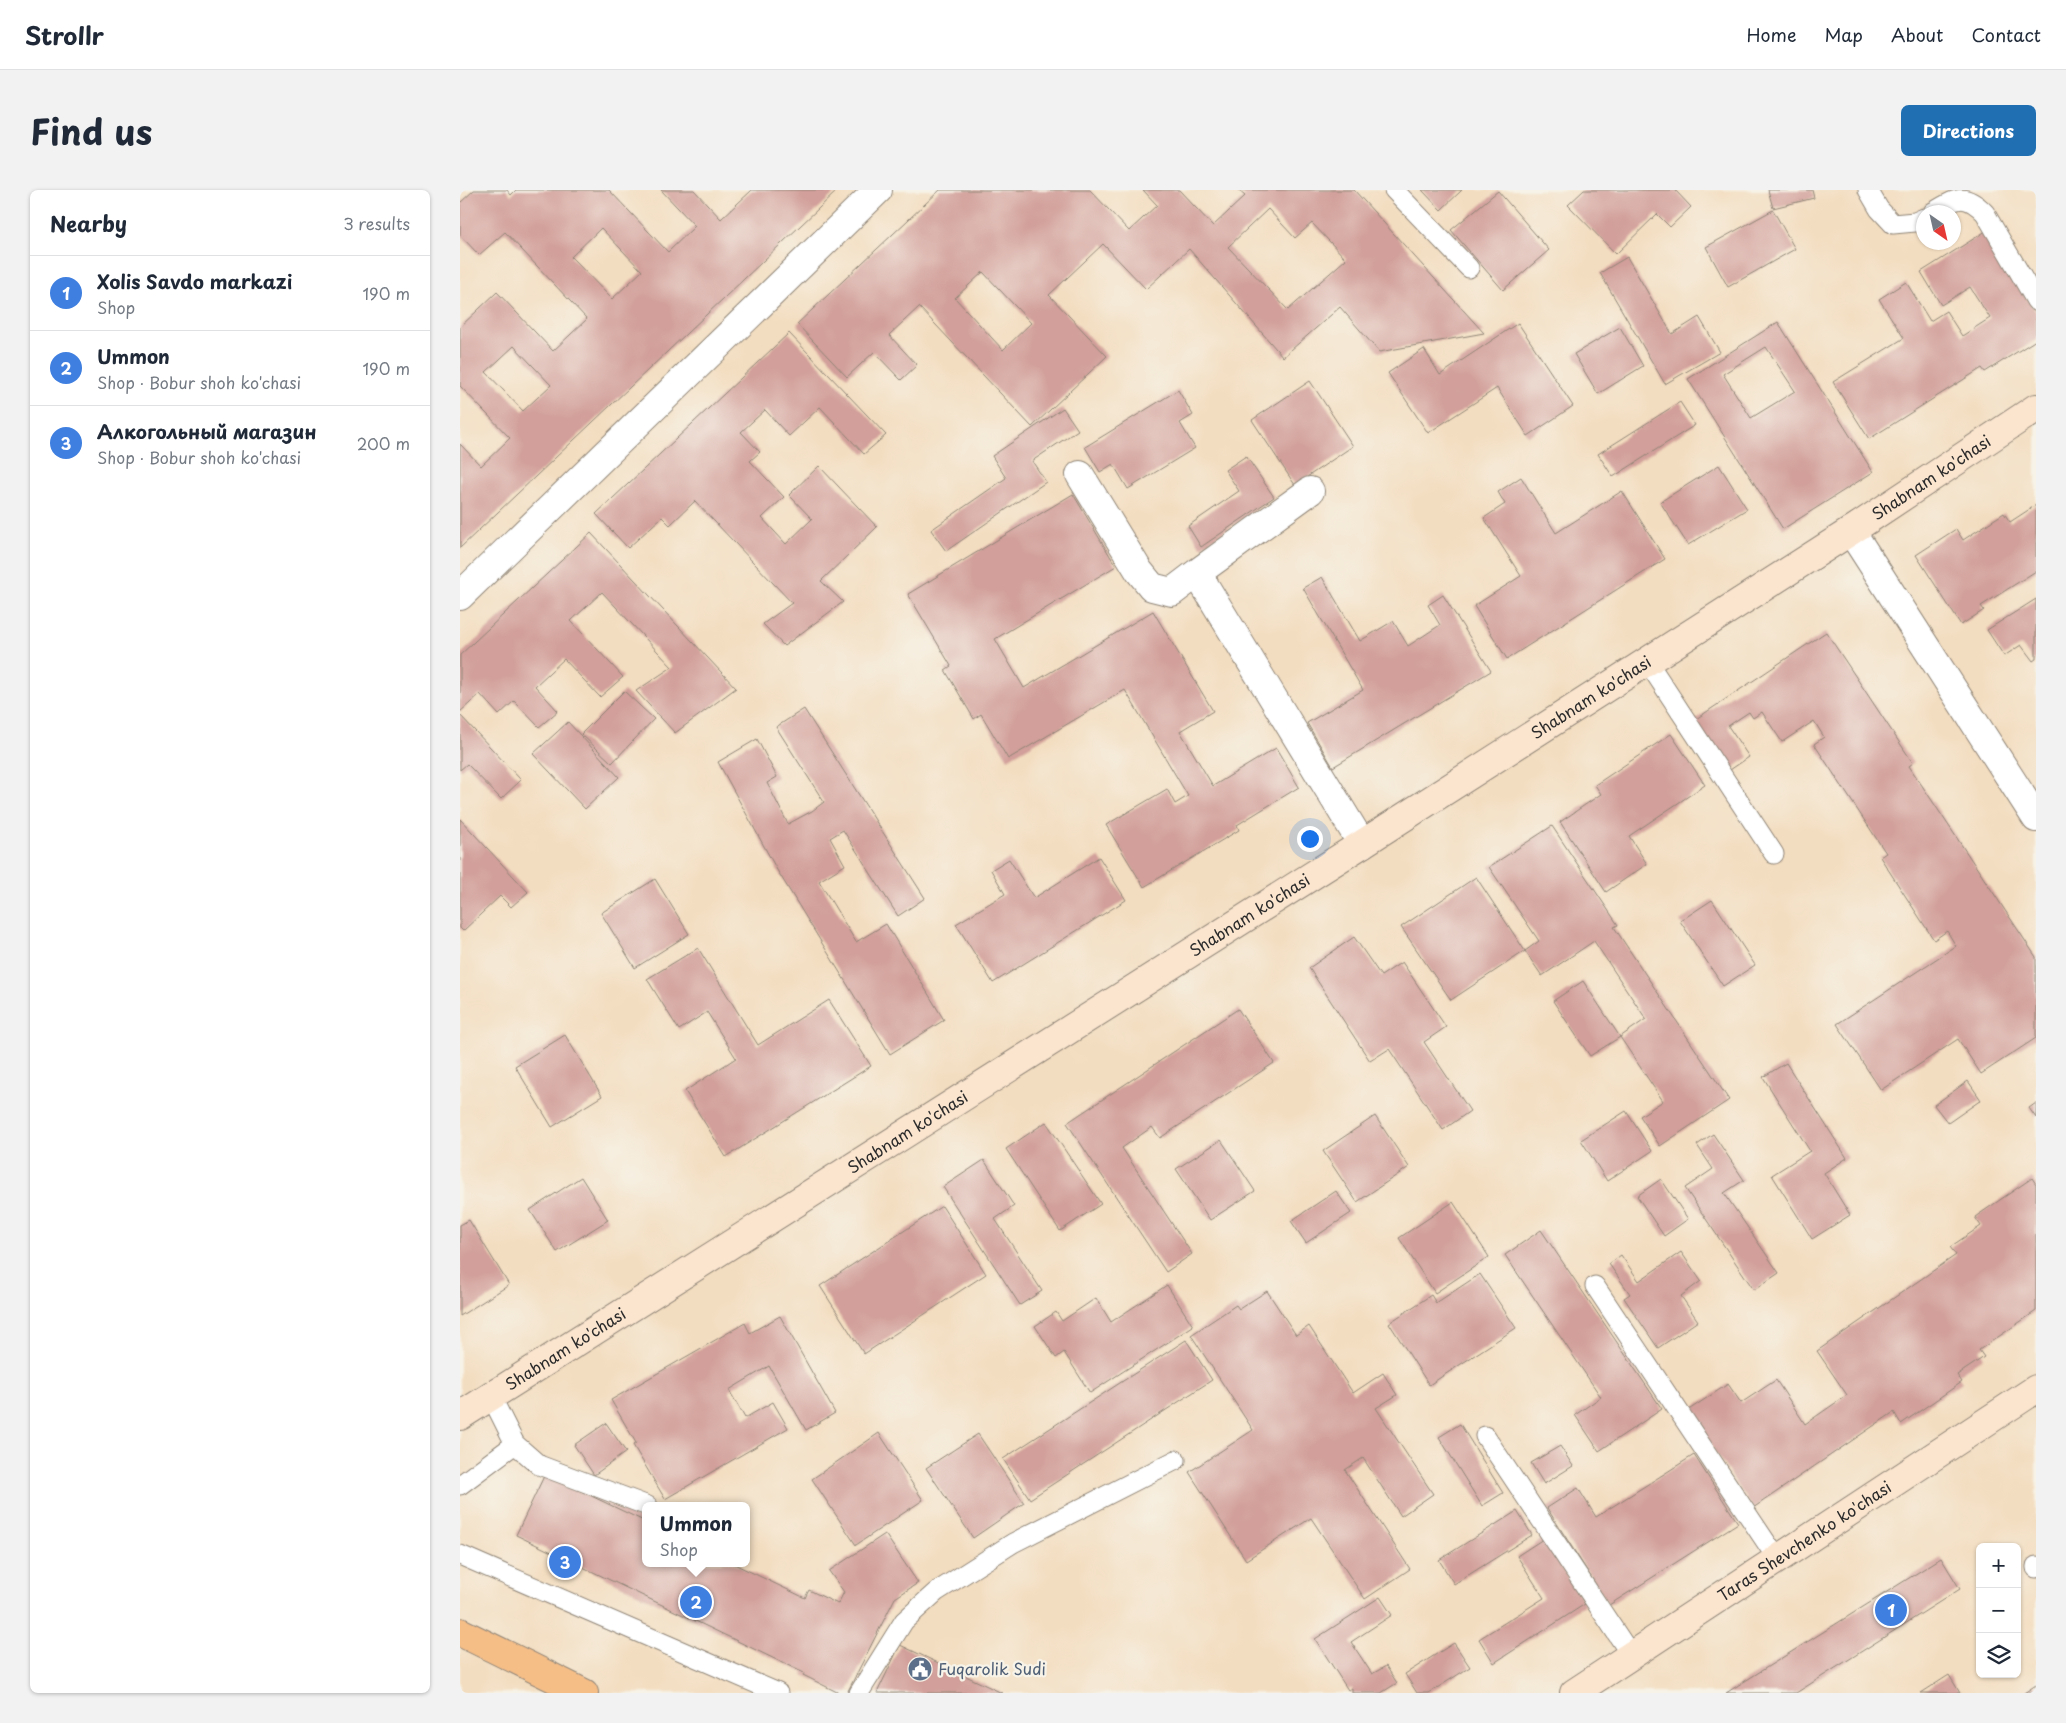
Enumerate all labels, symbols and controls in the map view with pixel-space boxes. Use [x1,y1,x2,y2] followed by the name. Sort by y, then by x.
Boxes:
[25,17,104,53] text: Strollr
[1746,21,1796,48] text: Home
[1824,21,1863,48] text: Map
[1891,21,1943,48] text: About
[1971,21,2041,48] text: Contact
[30,104,152,157] text: Find us
[1901,105,2036,156] button: Directions
[1916,205,1961,250] north arrow
[50,207,127,239] text: Nearby
[343,211,410,235] text: 3 results
[97,267,292,295] text: Xolis Savdo markazi
[62,281,70,305] text: 1
[362,281,410,305] text: 190 m
[97,295,135,319] text: Shop
[97,342,170,370] text: Ummon
[60,356,72,380] text: 2
[362,356,410,380] text: 190 m
[97,370,301,394] text: Shop · Bobur shoh ko'chasi
[97,417,316,445] text: Алкогольный магазин
[1866,428,1995,525] street label: Shabnam ko'chasi
[61,431,71,455] text: 3
[357,431,410,455] text: 200 m
[97,445,301,469] text: Shop · Bobur shoh ko'chasi
[1526,649,1655,744] street label: Shabnam ko'chasi
[1297,826,1323,852] your location
[1184,867,1314,962] street label: Shabnam ko'chasi
[842,1084,972,1179] street label: Shabnam ko'chasi
[500,1301,630,1396] street label: Shabnam ko'chasi
[1712,1474,1896,1606] street label: Taras Shevchenko ko'chasi
[642,1502,750,1567] popup
[660,1509,732,1537] text: Ummon
[660,1537,698,1561] text: Shop
[549,1543,581,1581] pin: 3
[1976,1543,2021,1678] map controls
[1976,1543,2021,1588] button: +
[680,1583,712,1621] pin: 2
[1976,1588,2021,1633] button: −
[1875,1591,1907,1629] pin: 1
[1976,1633,2021,1678] button: layers
[907,1656,933,1682] public building icon: Fuqarolik Sudi
[938,1656,1046,1680] place label: Fuqarolik Sudi

